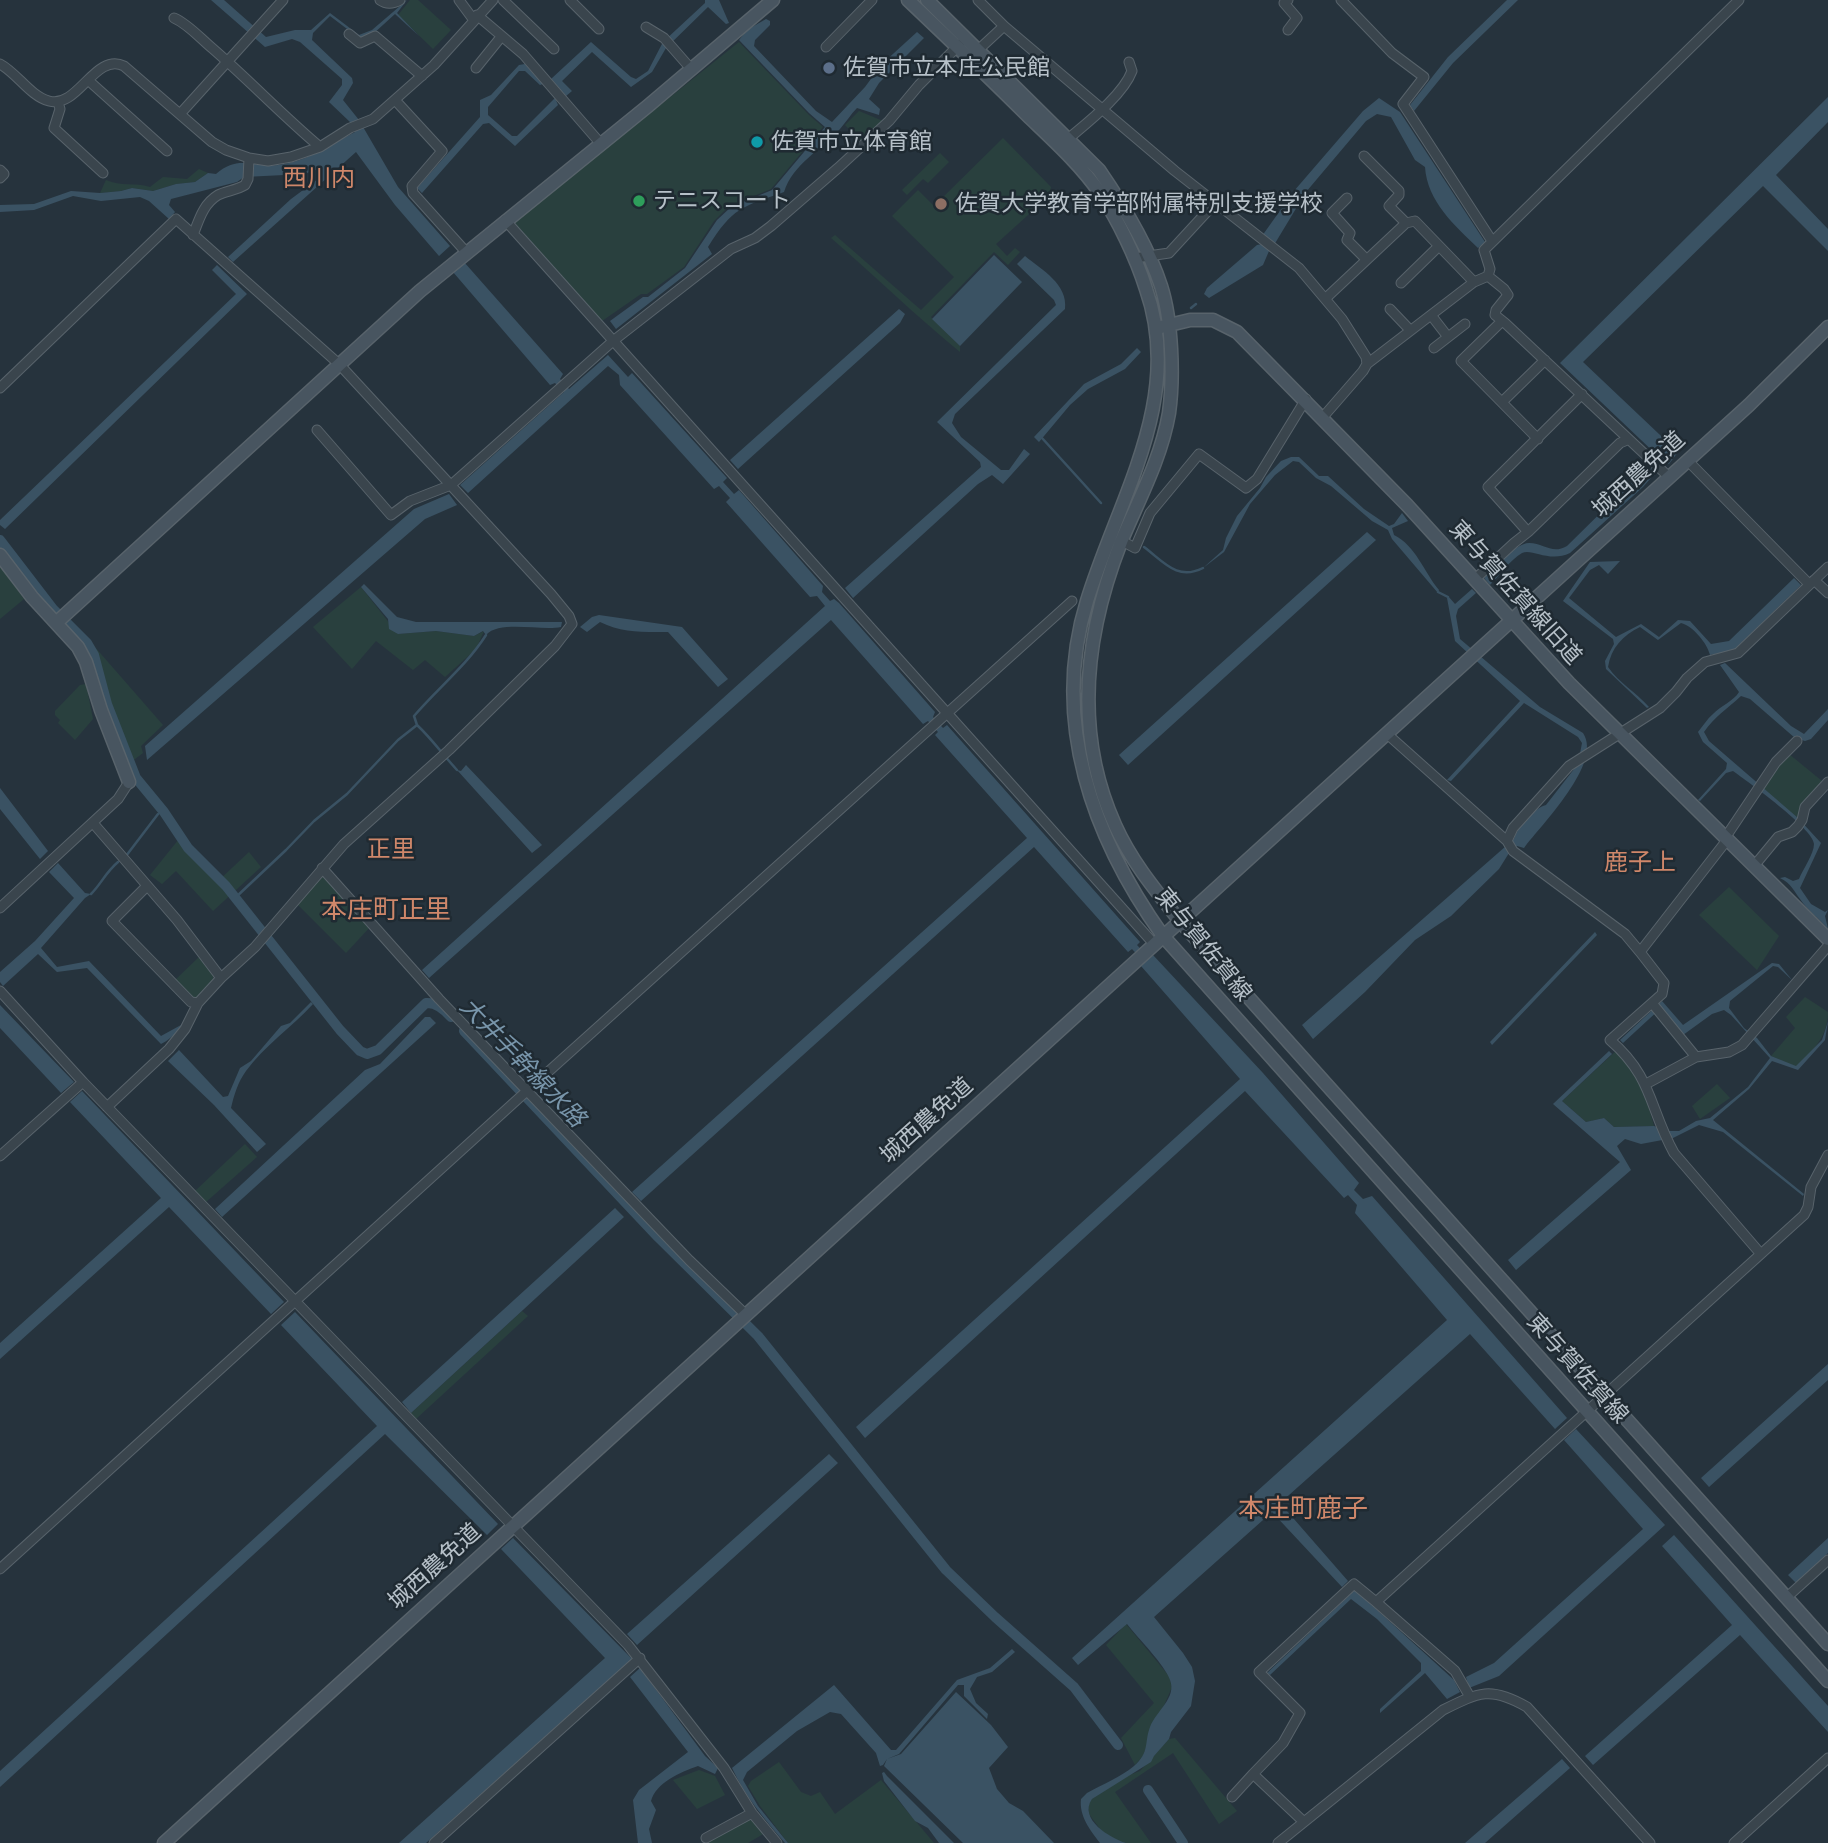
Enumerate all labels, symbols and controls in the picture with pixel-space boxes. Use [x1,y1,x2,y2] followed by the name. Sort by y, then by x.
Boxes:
[843,54,1050,82] place label: 佐賀市立本庄公民館
[821,60,837,76] marker: 佐賀市立本庄公民館
[771,128,932,156] place label: 佐賀市立体育館
[749,134,765,150] marker: 佐賀市立体育館
[283,165,355,193] district label: 西川内
[653,187,791,215] place label: テニスコート
[955,190,1323,218] place label: 佐賀大学教育学部附属特別支援学校
[631,193,647,209] marker: テニスコート
[933,196,949,212] marker: 佐賀大学教育学部附属特別支援学校
[1587,426,1691,524] street label: 城西農免道
[1443,515,1587,671] street label: 東与賀佐賀線旧道
[367,836,415,864] district label: 正里
[1604,849,1676,877] district label: 鹿子上
[1149,883,1257,1007] street label: 東与賀佐賀線
[321,895,451,927] district label: 本庄町正里
[453,993,591,1133] water label: 大井手幹線水路
[875,1072,979,1170] street label: 城西農免道
[1521,1308,1633,1430] street label: 東与賀佐賀線
[1238,1494,1368,1526] district label: 本庄町鹿子
[383,1518,487,1616] street label: 城西農免道

